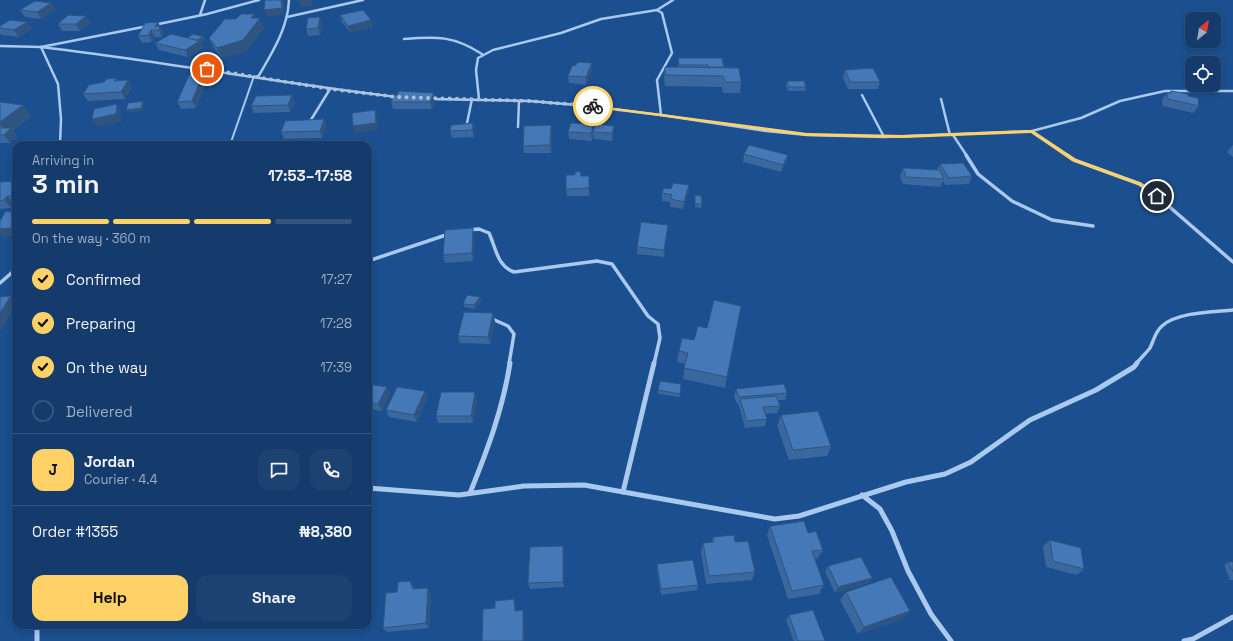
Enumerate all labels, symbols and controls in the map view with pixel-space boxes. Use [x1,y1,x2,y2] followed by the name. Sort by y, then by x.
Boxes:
[1185,12,1221,48] north arrow
[1185,12,1221,92] map controls
[190,52,224,86] pin
[1185,56,1221,92] button: locate
[196,58,218,80] icon: bag
[573,86,613,126] courier
[582,95,604,117] icon: bike
[32,152,94,169] text: Arriving in
[268,166,352,185] text: 17:53–17:58
[32,167,100,201] text: 3 min
[1140,179,1174,213] pin
[1146,185,1168,207] icon: home
[32,230,150,247] text: On the way · 360 m
[32,268,54,290] icon: check
[66,270,141,289] text: Confirmed
[321,271,352,288] text: 17:27
[32,312,54,334] icon: check
[66,314,136,333] text: Preparing
[320,315,352,332] text: 17:28
[32,356,54,378] icon: check
[66,358,147,377] text: On the way
[320,359,352,376] text: 17:39
[66,402,133,421] text: Delivered
[258,449,300,491] button: chat
[310,449,352,491] button: phone
[84,452,135,471] text: Jordan
[48,460,58,479] text: J
[84,471,158,488] text: Courier · 4.4
[32,522,118,541] text: Order #1355
[299,522,352,541] text: ₦8,380
[32,575,188,621] button: Help
[196,575,352,621] button: Share

